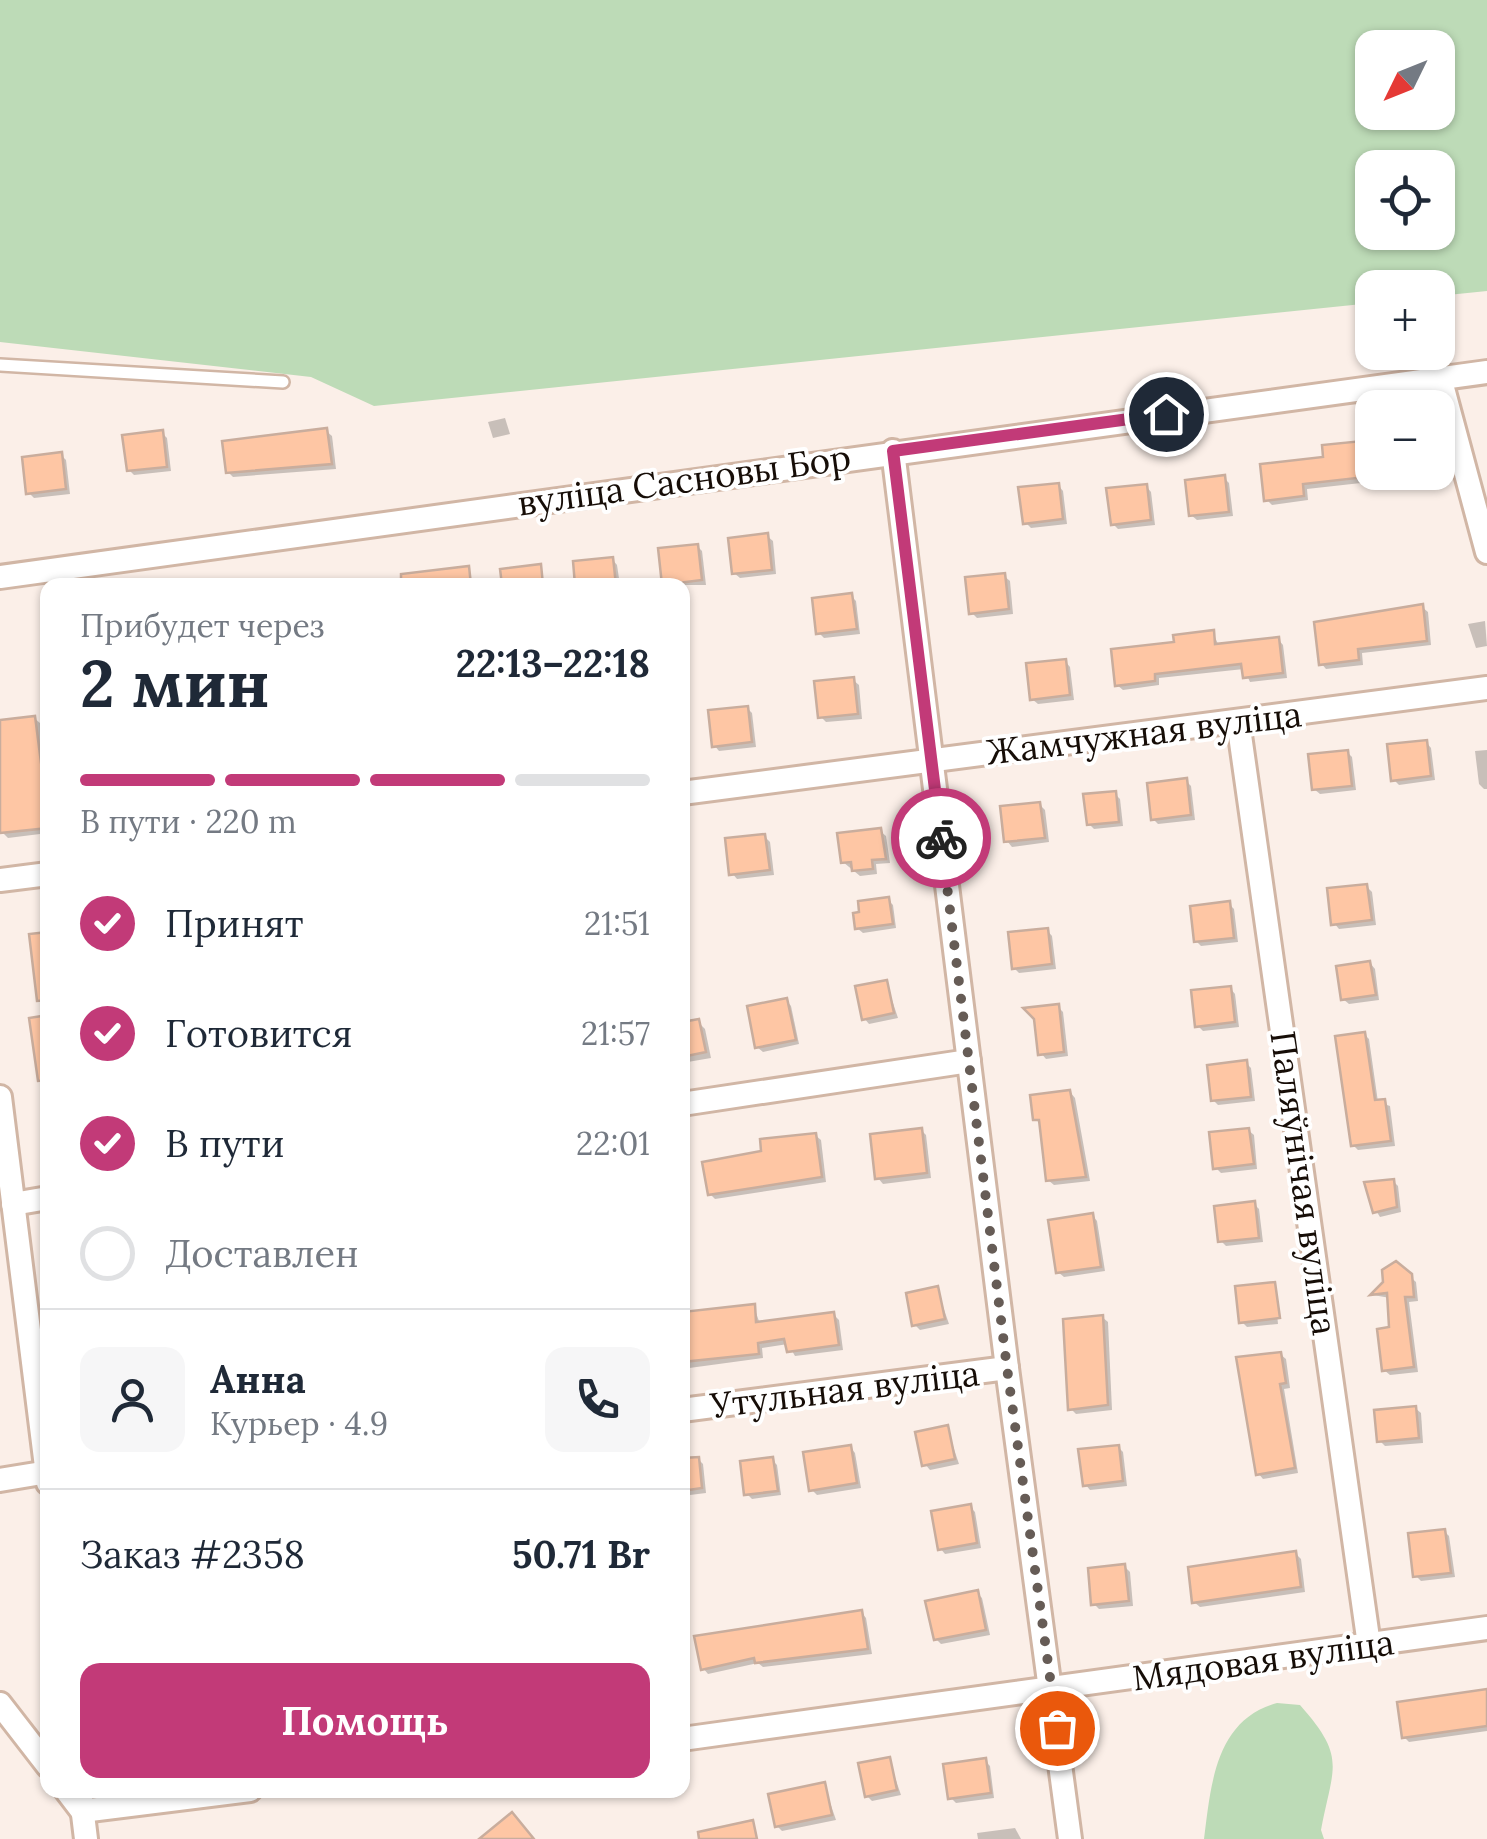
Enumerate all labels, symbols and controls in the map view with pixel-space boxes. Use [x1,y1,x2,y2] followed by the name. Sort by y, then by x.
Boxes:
[1355,30,1455,130] north arrow
[1355,30,1455,490] map controls
[1355,150,1455,250] button: locate
[1355,270,1455,370] button: +
[1124,372,1209,457] pin
[1139,387,1194,442] icon: home
[1355,390,1455,490] button: −
[515,434,853,526] street label: вуліца Сасновы Бор
[80,605,324,646] text: Прибудет через
[456,639,650,687] text: 22:13–22:18
[80,642,270,725] text: 2 мин
[984,691,1304,775] street label: Жамчужная вуліца
[891,788,991,888] courier
[80,801,297,842] text: В пути · 220 m
[914,811,969,866] icon: bike
[80,896,135,951] icon: check
[165,899,304,947] text: Принят
[584,903,650,944] text: 21:51
[80,1006,135,1061] icon: check
[165,1009,352,1057] text: Готовится
[581,1013,650,1054] text: 21:57
[1260,1028,1348,1338] street label: Паляўнічая вуліца
[80,1116,135,1171] icon: check
[165,1119,284,1167] text: В пути
[576,1123,650,1164] text: 22:01
[165,1229,359,1277] text: Доставлен
[80,1347,185,1452] button: person
[545,1347,650,1452] button: phone
[707,1350,982,1428] street label: Утульная вуліца
[210,1355,306,1403] text: Анна
[210,1403,388,1444] text: Курьер · 4.9
[80,1530,305,1578] text: Заказ #2358
[512,1530,650,1578] text: 50.71 Br
[1129,1619,1397,1701] street label: Мядовая вуліца
[80,1663,650,1778] button: Помощь
[1015,1686,1100,1771] pin
[1030,1701,1085,1756] icon: bag

